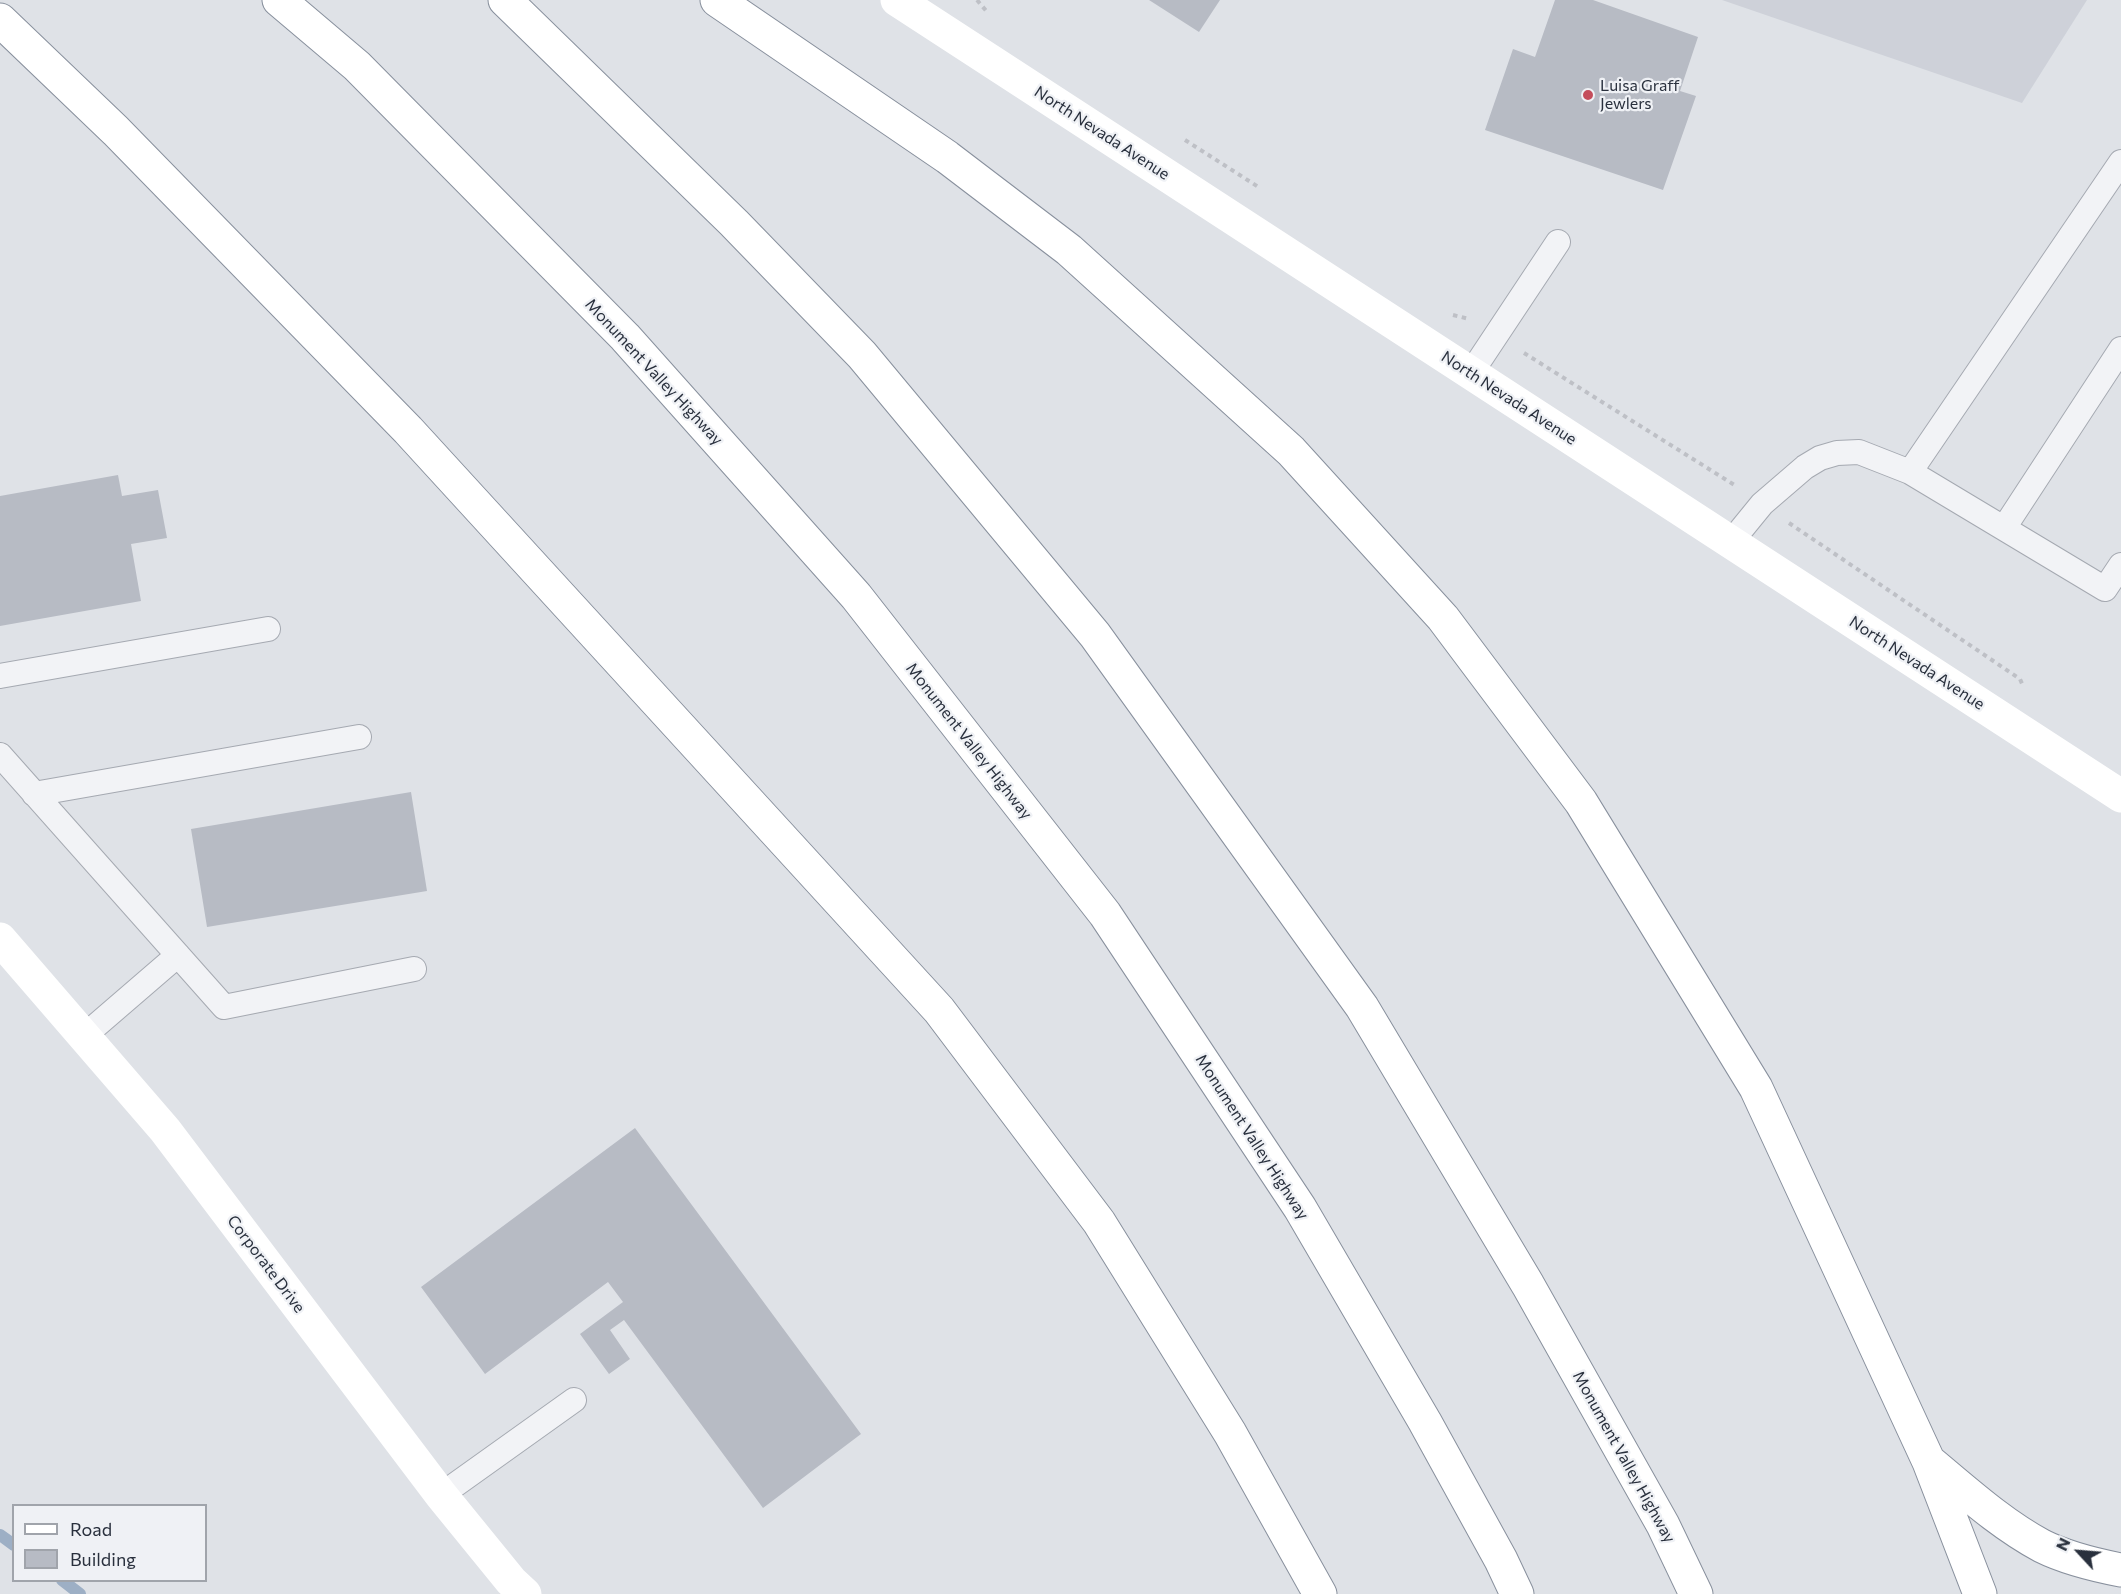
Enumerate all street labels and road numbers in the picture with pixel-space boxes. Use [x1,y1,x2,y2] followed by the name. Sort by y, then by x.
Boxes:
[1031,82,1173,184] street label: North Nevada Avenue
[581,295,727,449] street label: Monument Valley Highway
[1438,347,1580,449] street label: North Nevada Avenue
[1846,612,1988,714] street label: North Nevada Avenue
[902,659,1036,823] street label: Monument Valley Highway
[1191,1051,1313,1223] street label: Monument Valley Highway
[223,1211,309,1317] street label: Corporate Drive
[1569,1368,1679,1546] street label: Monument Valley Highway

